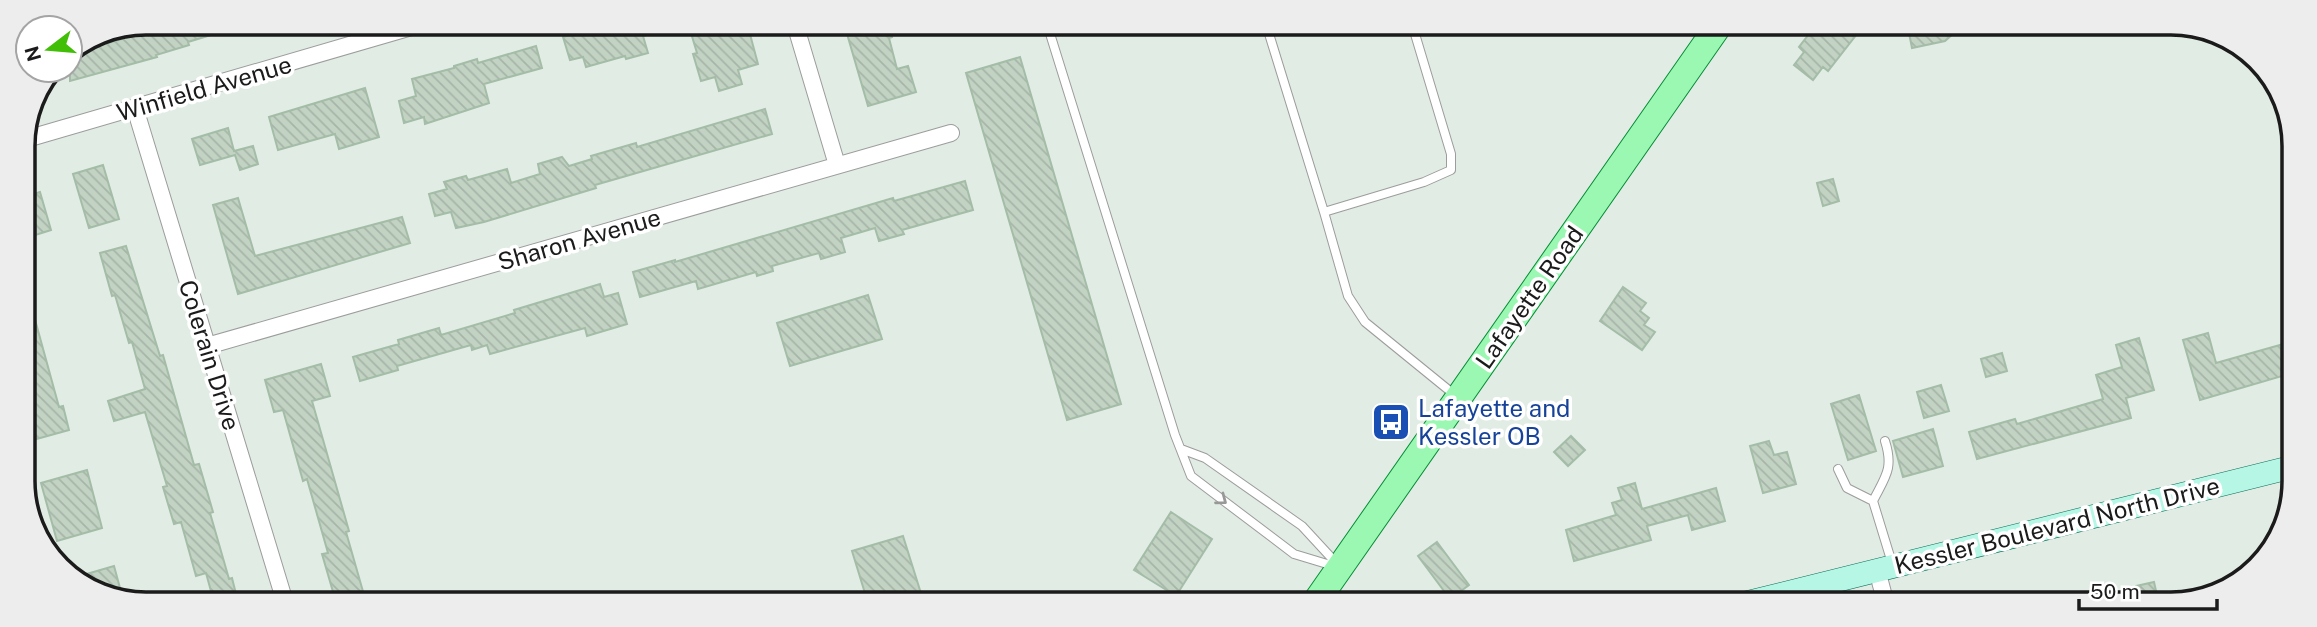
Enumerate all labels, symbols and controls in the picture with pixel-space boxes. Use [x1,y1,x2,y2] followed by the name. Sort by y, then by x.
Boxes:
[14,14,84,84] north arrow
[20,44,45,64] text: N
[113,50,295,126] street label: Winfield Avenue
[494,202,664,276] street label: Sharon Avenue
[1469,220,1589,374] street label: Lafayette Road
[174,276,246,434] street label: Colerain Drive
[1418,394,1570,450] place label: Lafayette and Kessler OB
[1370,401,1412,443] bus stop icon: Lafayette and Kessler OB
[1891,471,2223,579] street label: Kessler Boulevard North Drive
[1214,491,1227,504] one-way arrow
[2079,568,2217,612] scale bar
[2090,579,2140,604] text: 50 m

